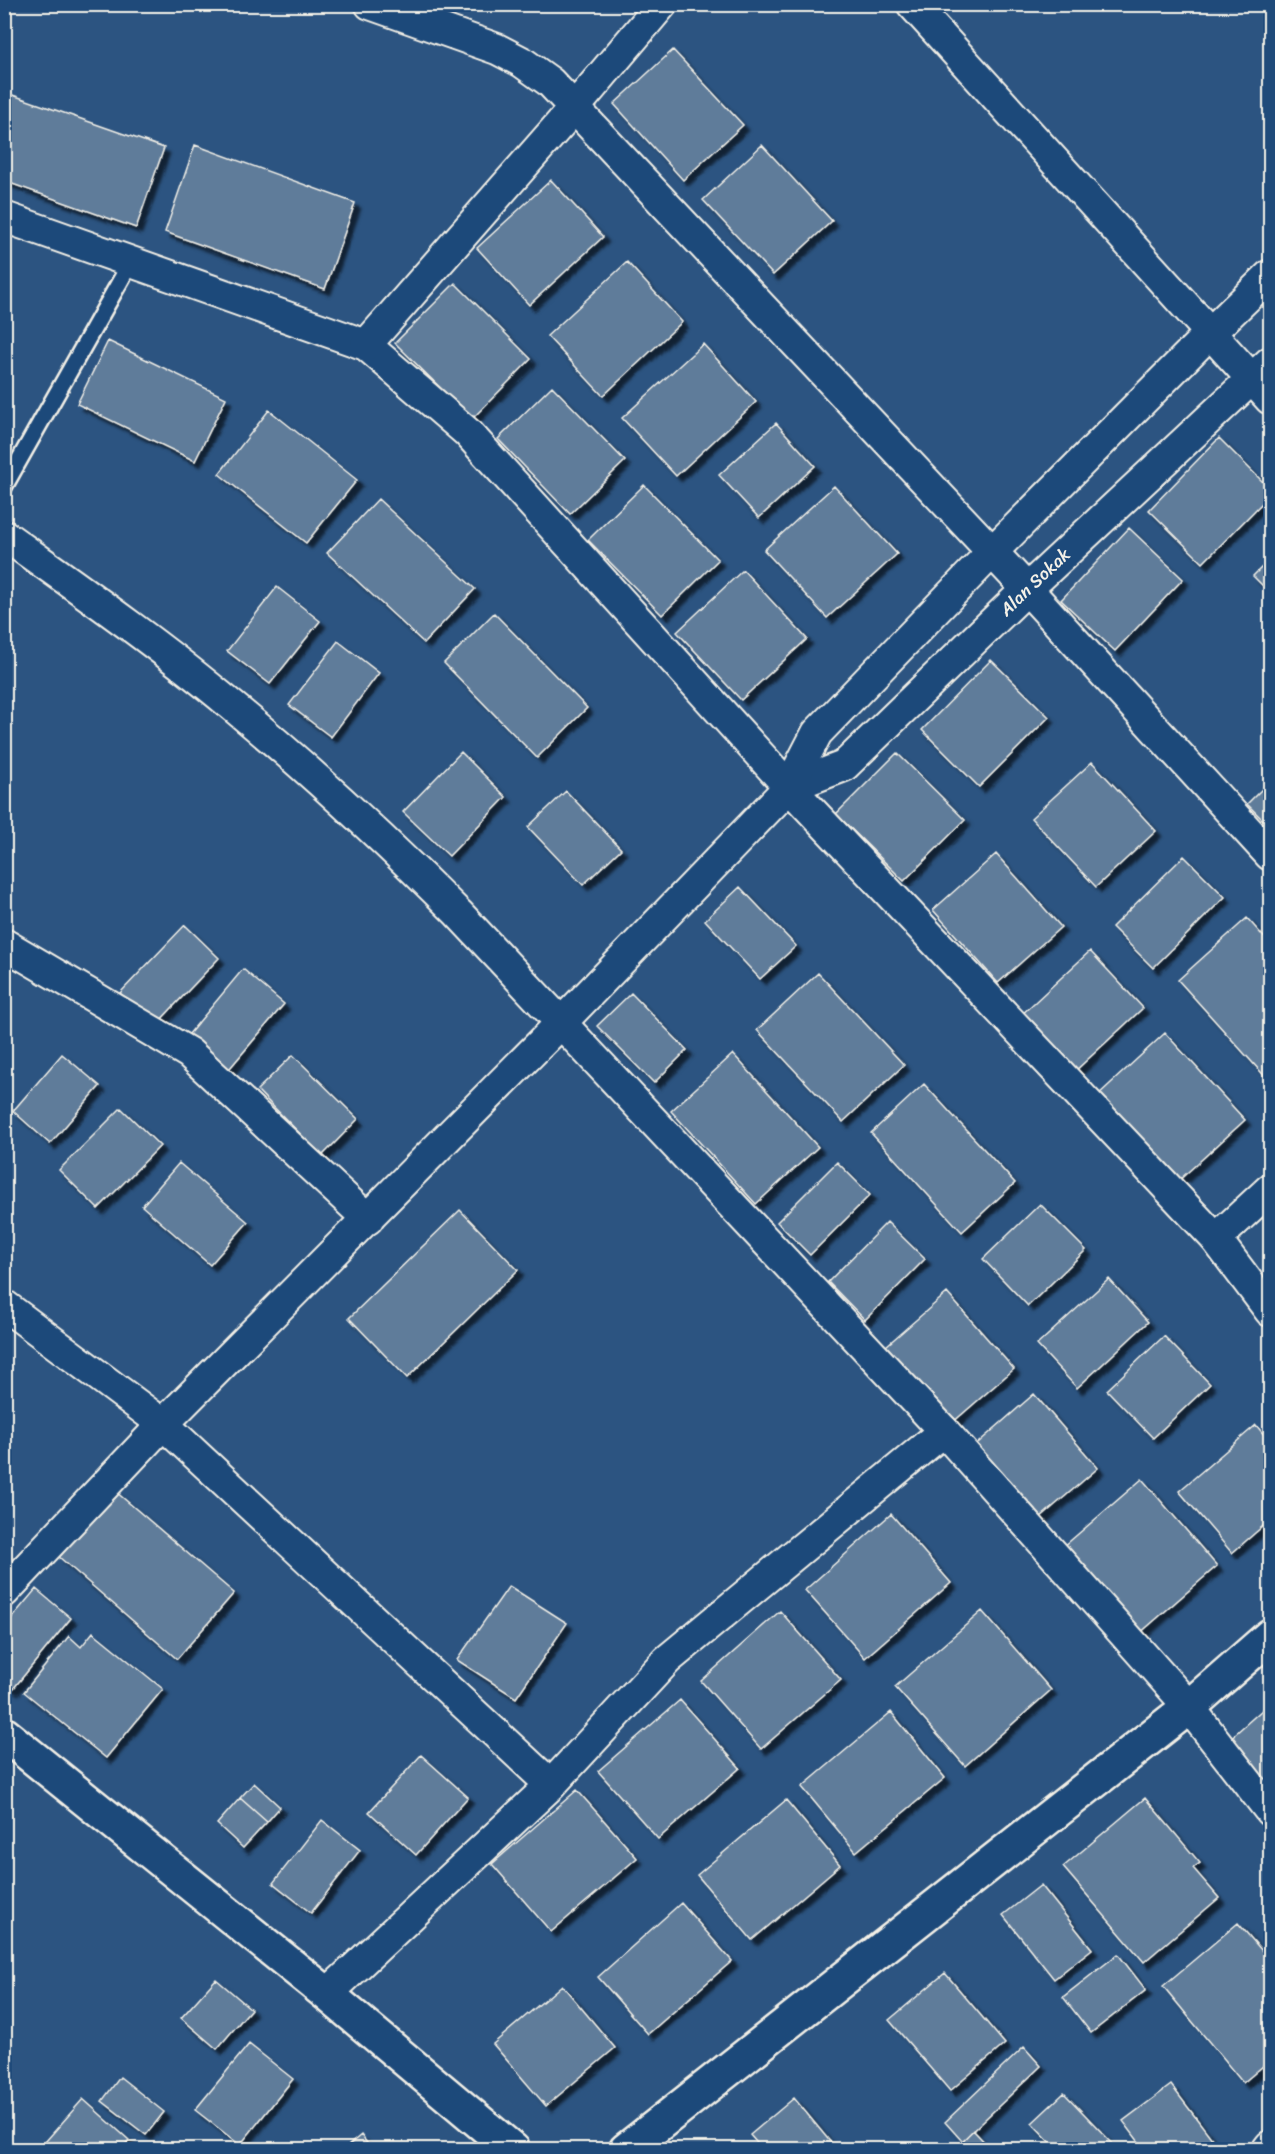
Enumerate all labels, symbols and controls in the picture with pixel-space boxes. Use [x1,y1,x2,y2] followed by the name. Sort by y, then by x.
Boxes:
[991,539,1078,625] street label: Alan Sokak

